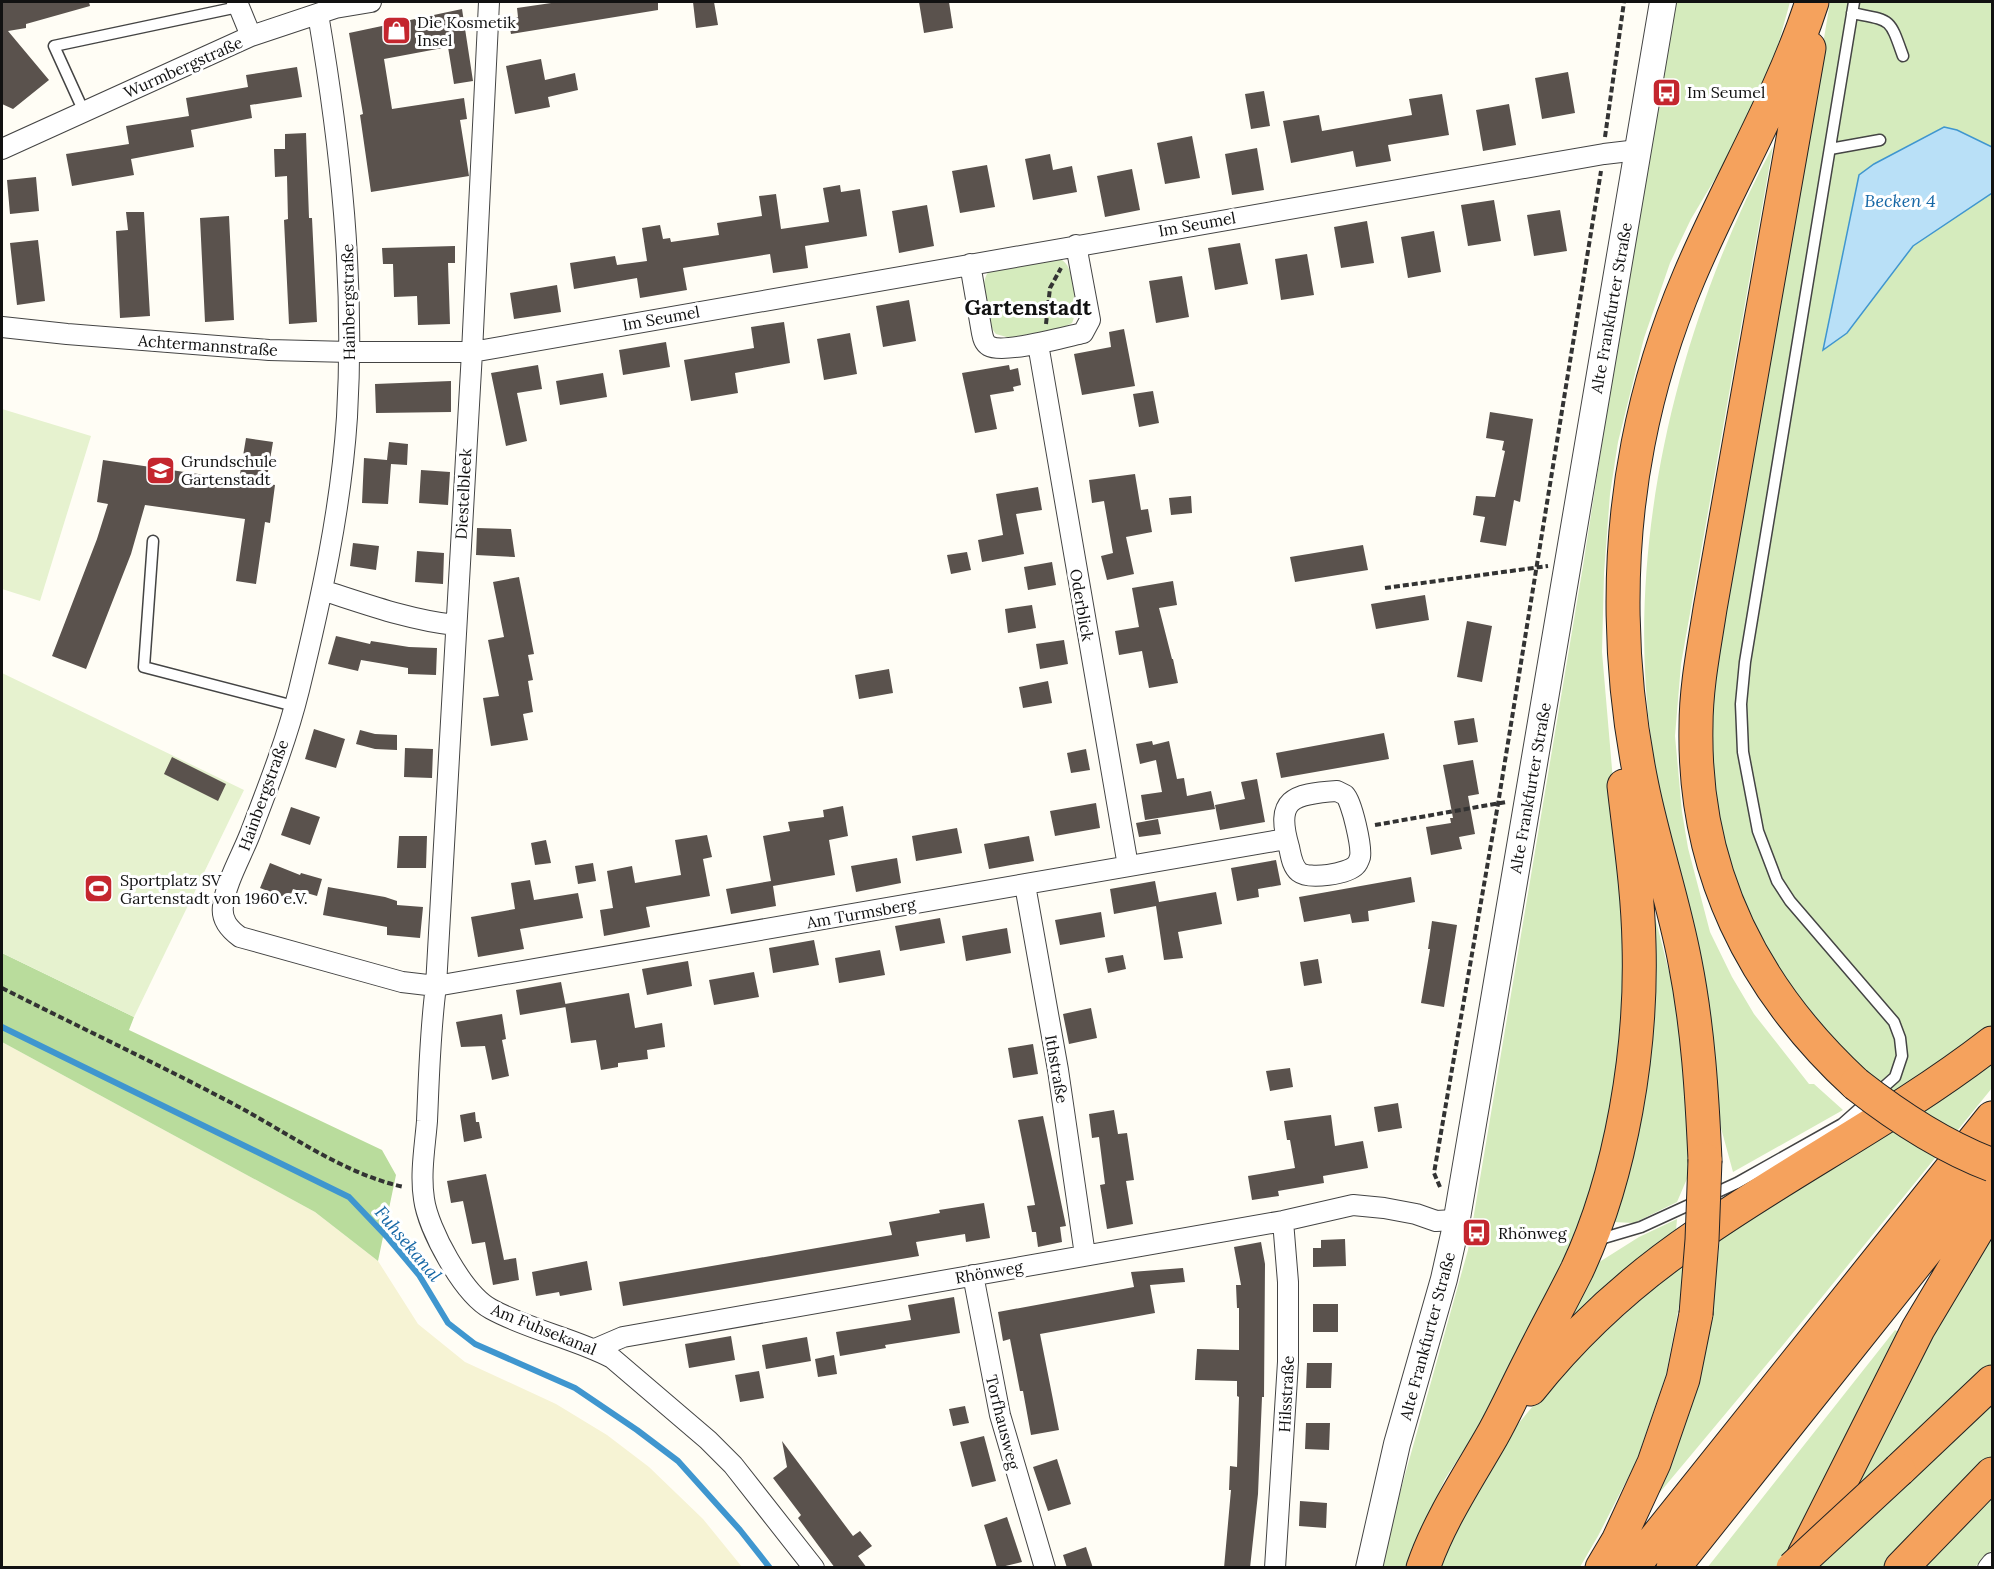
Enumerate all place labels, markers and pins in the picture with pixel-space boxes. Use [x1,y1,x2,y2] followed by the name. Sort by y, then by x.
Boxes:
[417,12,516,50] place label: Die Kosmetik Insel
[380,15,412,47] shop icon: Die Kosmetik Insel
[1650,76,1682,108] bus stop icon: Im Seumel
[1687,82,1765,102] place label: Im Seumel
[181,451,277,489] place label: Grundschule Gartenstadt
[144,454,176,486] school or university icon: Grundschule Gartenstadt
[120,870,308,908] place label: Sportplatz SV Gartenstadt von 1960 e.V.
[83,873,115,905] sports icon: Sportplatz SV Gartenstadt von 1960 e.V.
[1461,1217,1493,1249] bus stop icon: Rhönweg
[1498,1223,1568,1243] place label: Rhönweg

